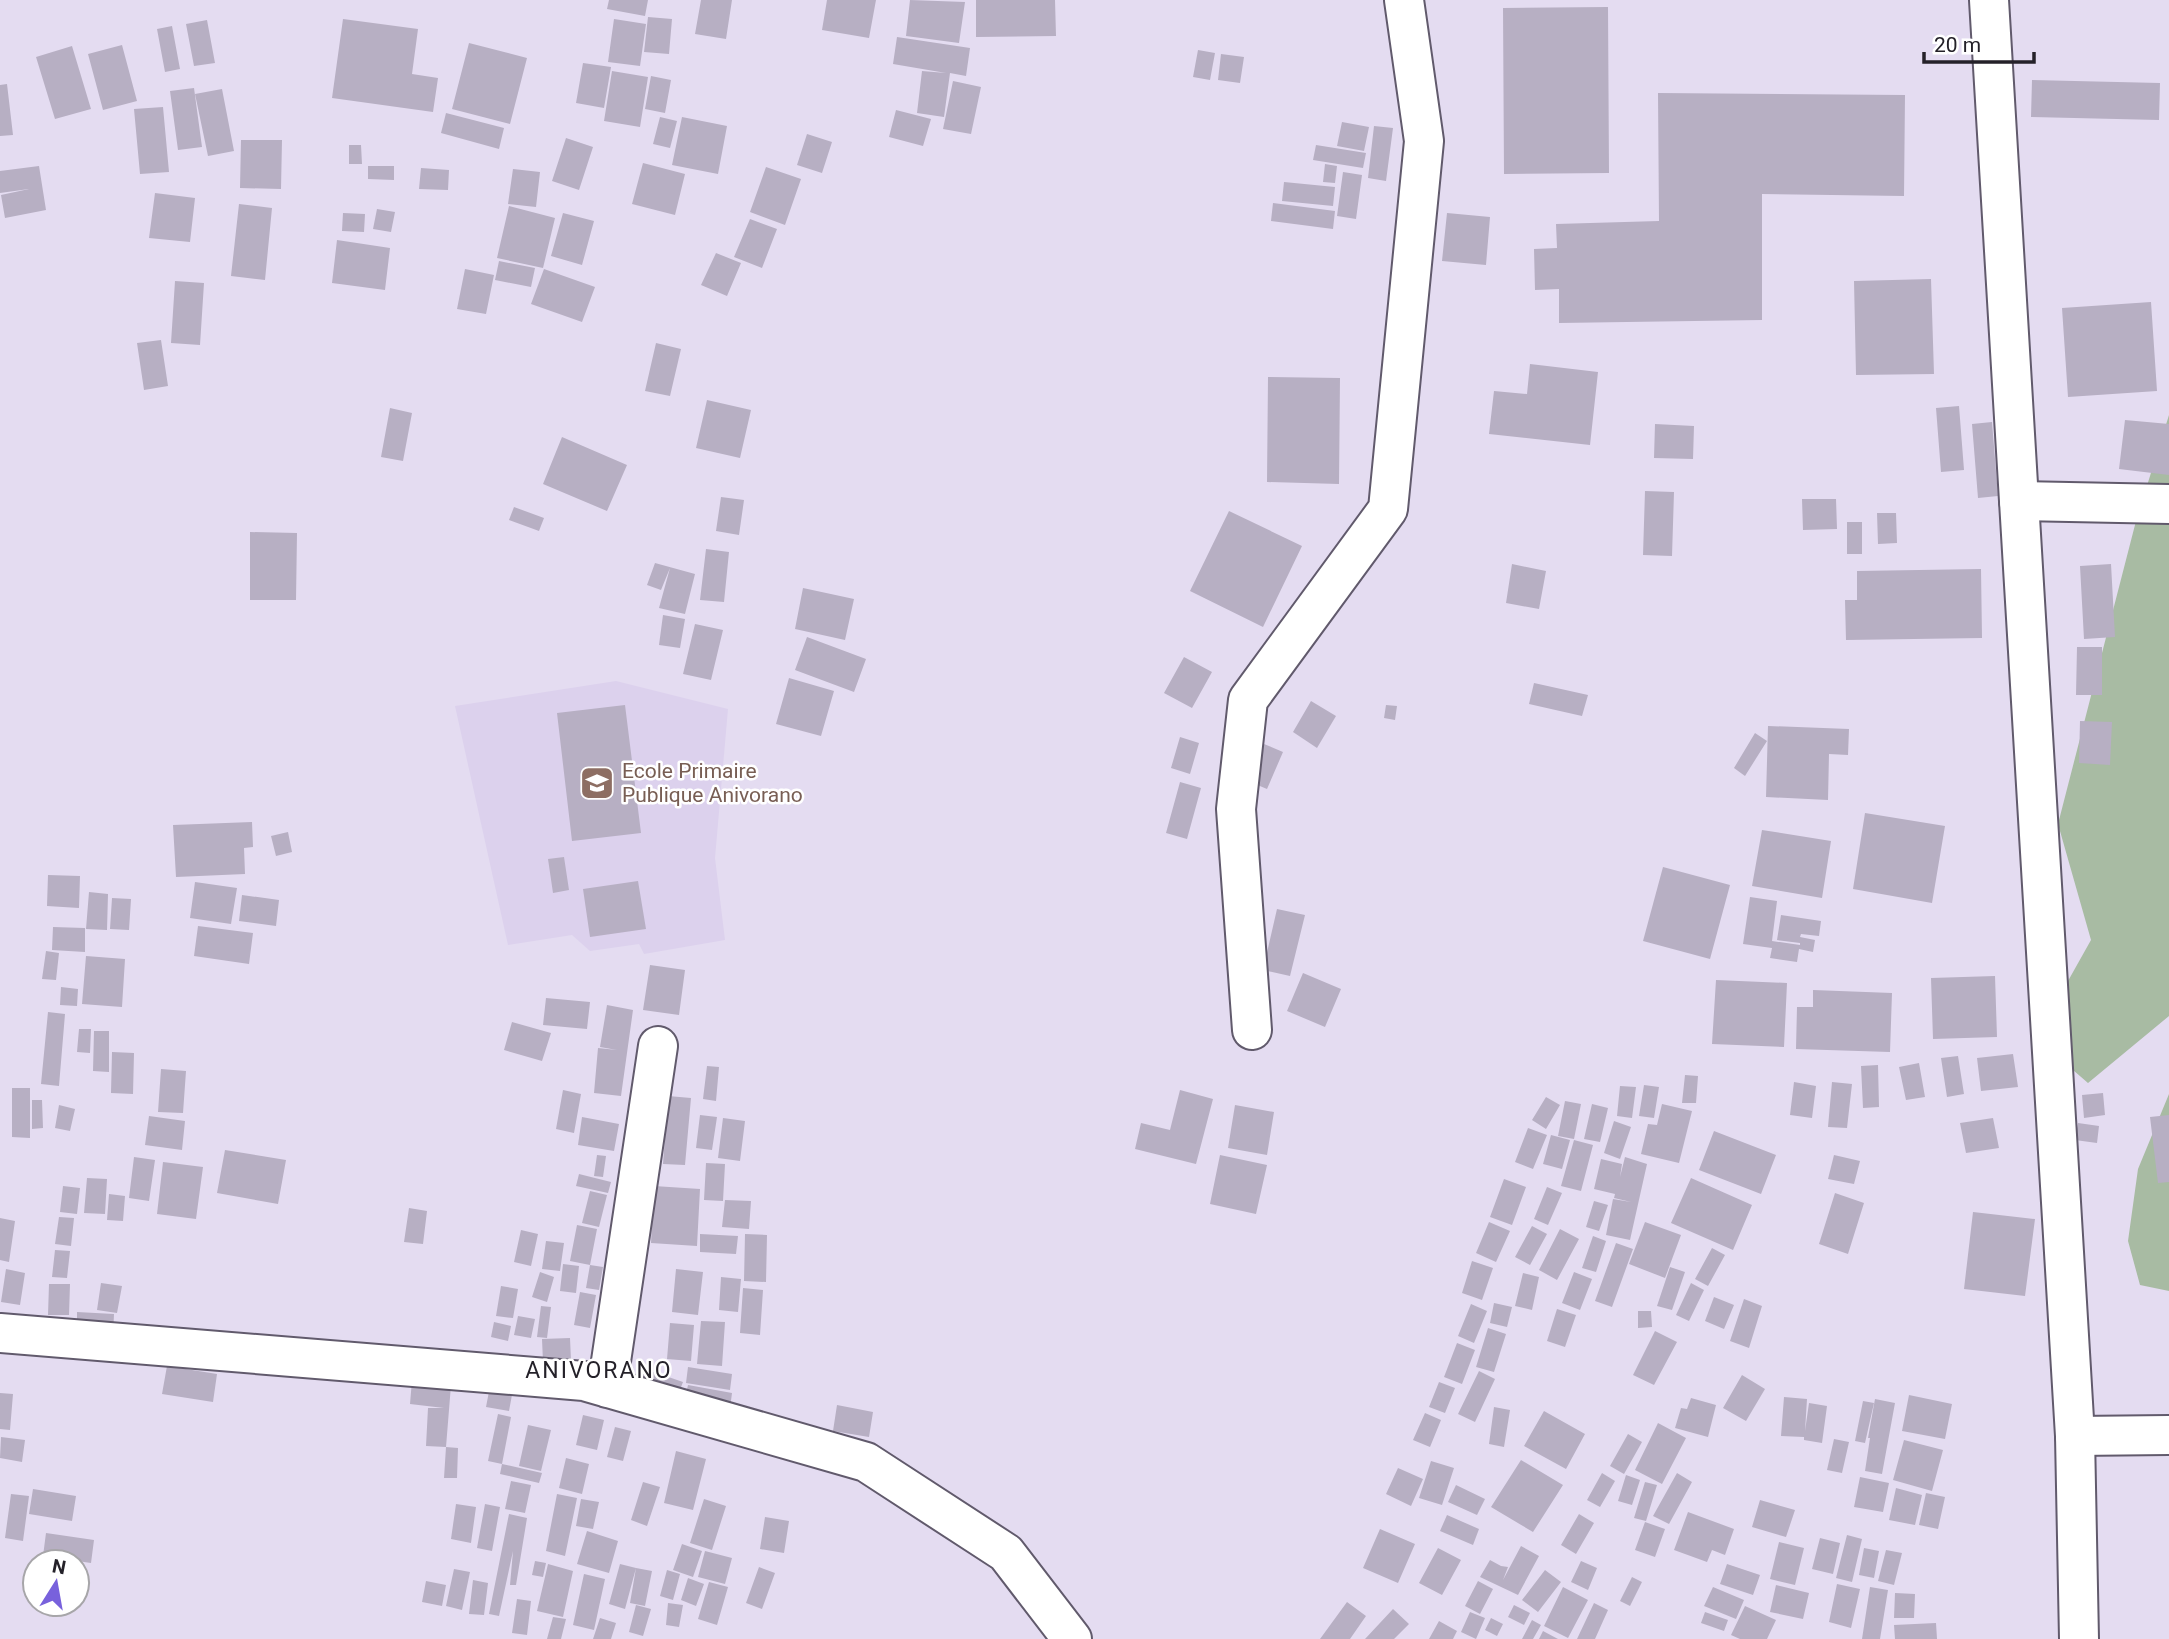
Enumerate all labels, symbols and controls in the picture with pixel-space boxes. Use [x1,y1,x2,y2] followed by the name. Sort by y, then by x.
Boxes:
[1924,21,2034,65] scale bar
[1934,33,1981,57] text: 20 m
[622,759,803,807] place label: Ecole Primaire Publique Anivorano
[578,764,616,802] school or university icon: Ecole Primaire Publique Anivorano
[525,1357,673,1384] district label: ANIVORANO
[21,1548,91,1618] north arrow
[50,1554,68,1579] text: N

